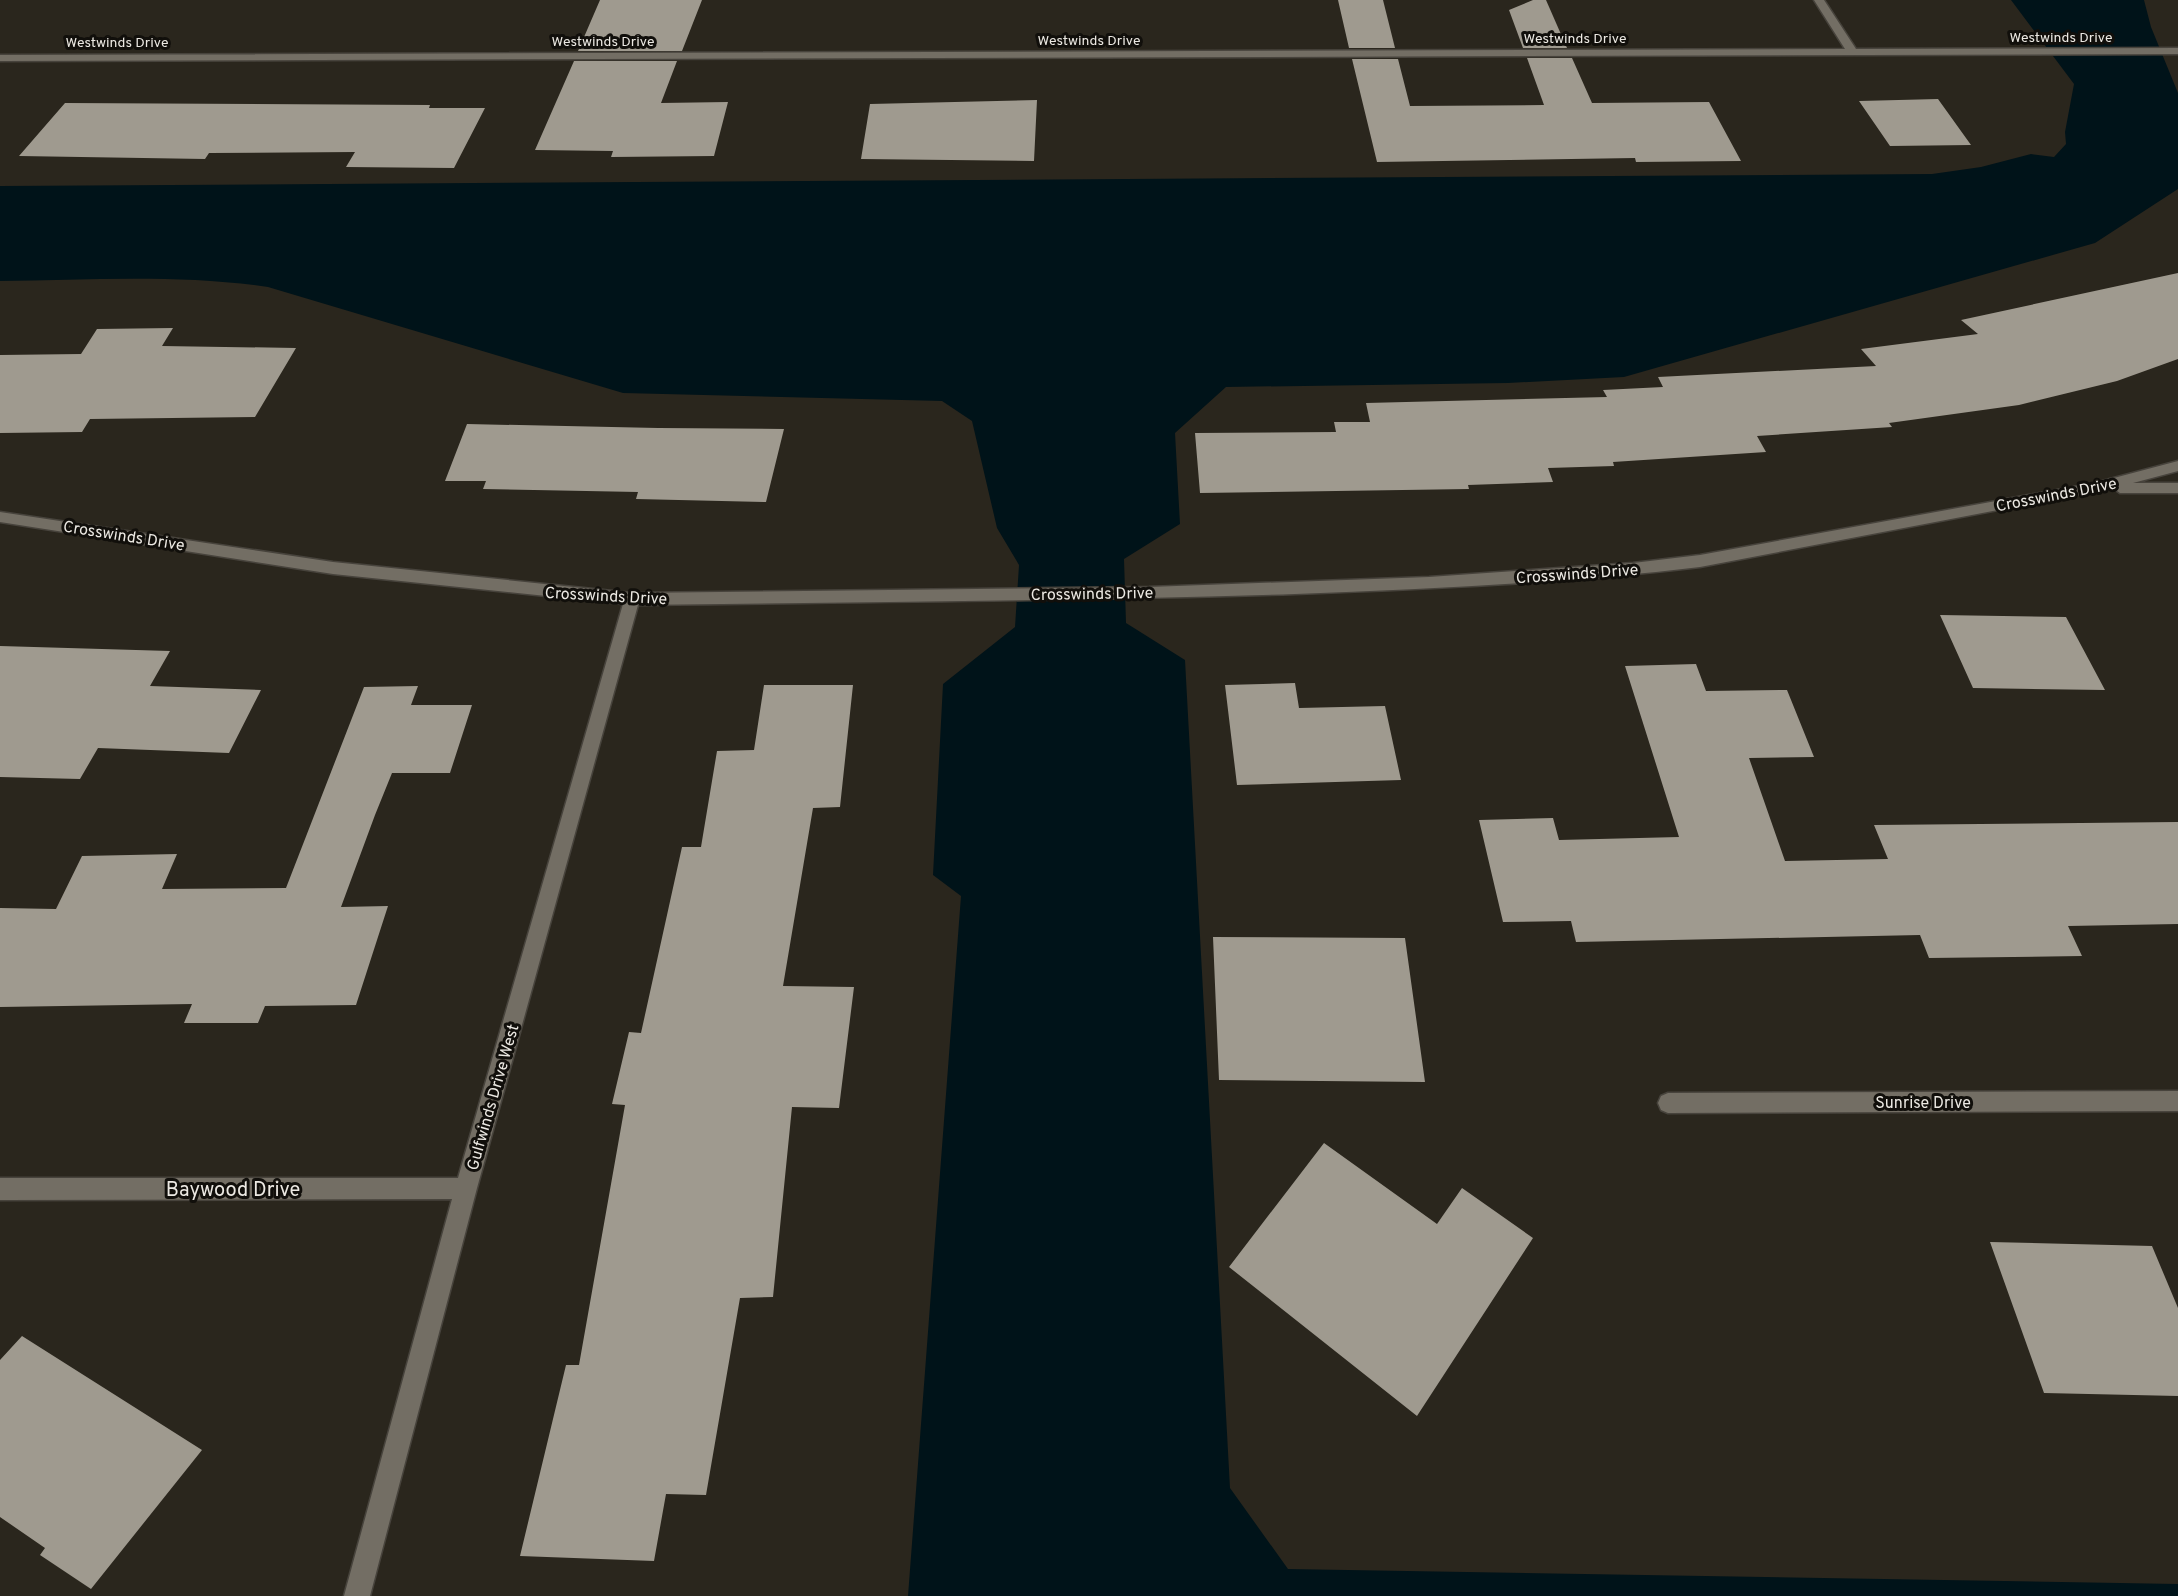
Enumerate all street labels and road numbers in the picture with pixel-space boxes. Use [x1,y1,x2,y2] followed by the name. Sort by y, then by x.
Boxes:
[2010,30,2112,47] street label: Westwinds Drive
[1524,31,1626,48] street label: Westwinds Drive
[1038,33,1140,50] street label: Westwinds Drive
[552,34,654,51] street label: Westwinds Drive
[66,35,168,52] street label: Westwinds Drive
[1994,474,2119,517] street label: Crosswinds Drive
[62,518,186,556] street label: Crosswinds Drive
[1515,561,1639,589] street label: Crosswinds Drive
[544,584,668,610] street label: Crosswinds Drive
[1031,584,1154,606] street label: Crosswinds Drive
[463,1022,524,1173] street label: Gulfwinds Drive West
[1875,1094,1971,1114] street label: Sunrise Drive
[166,1178,300,1204] street label: Baywood Drive

